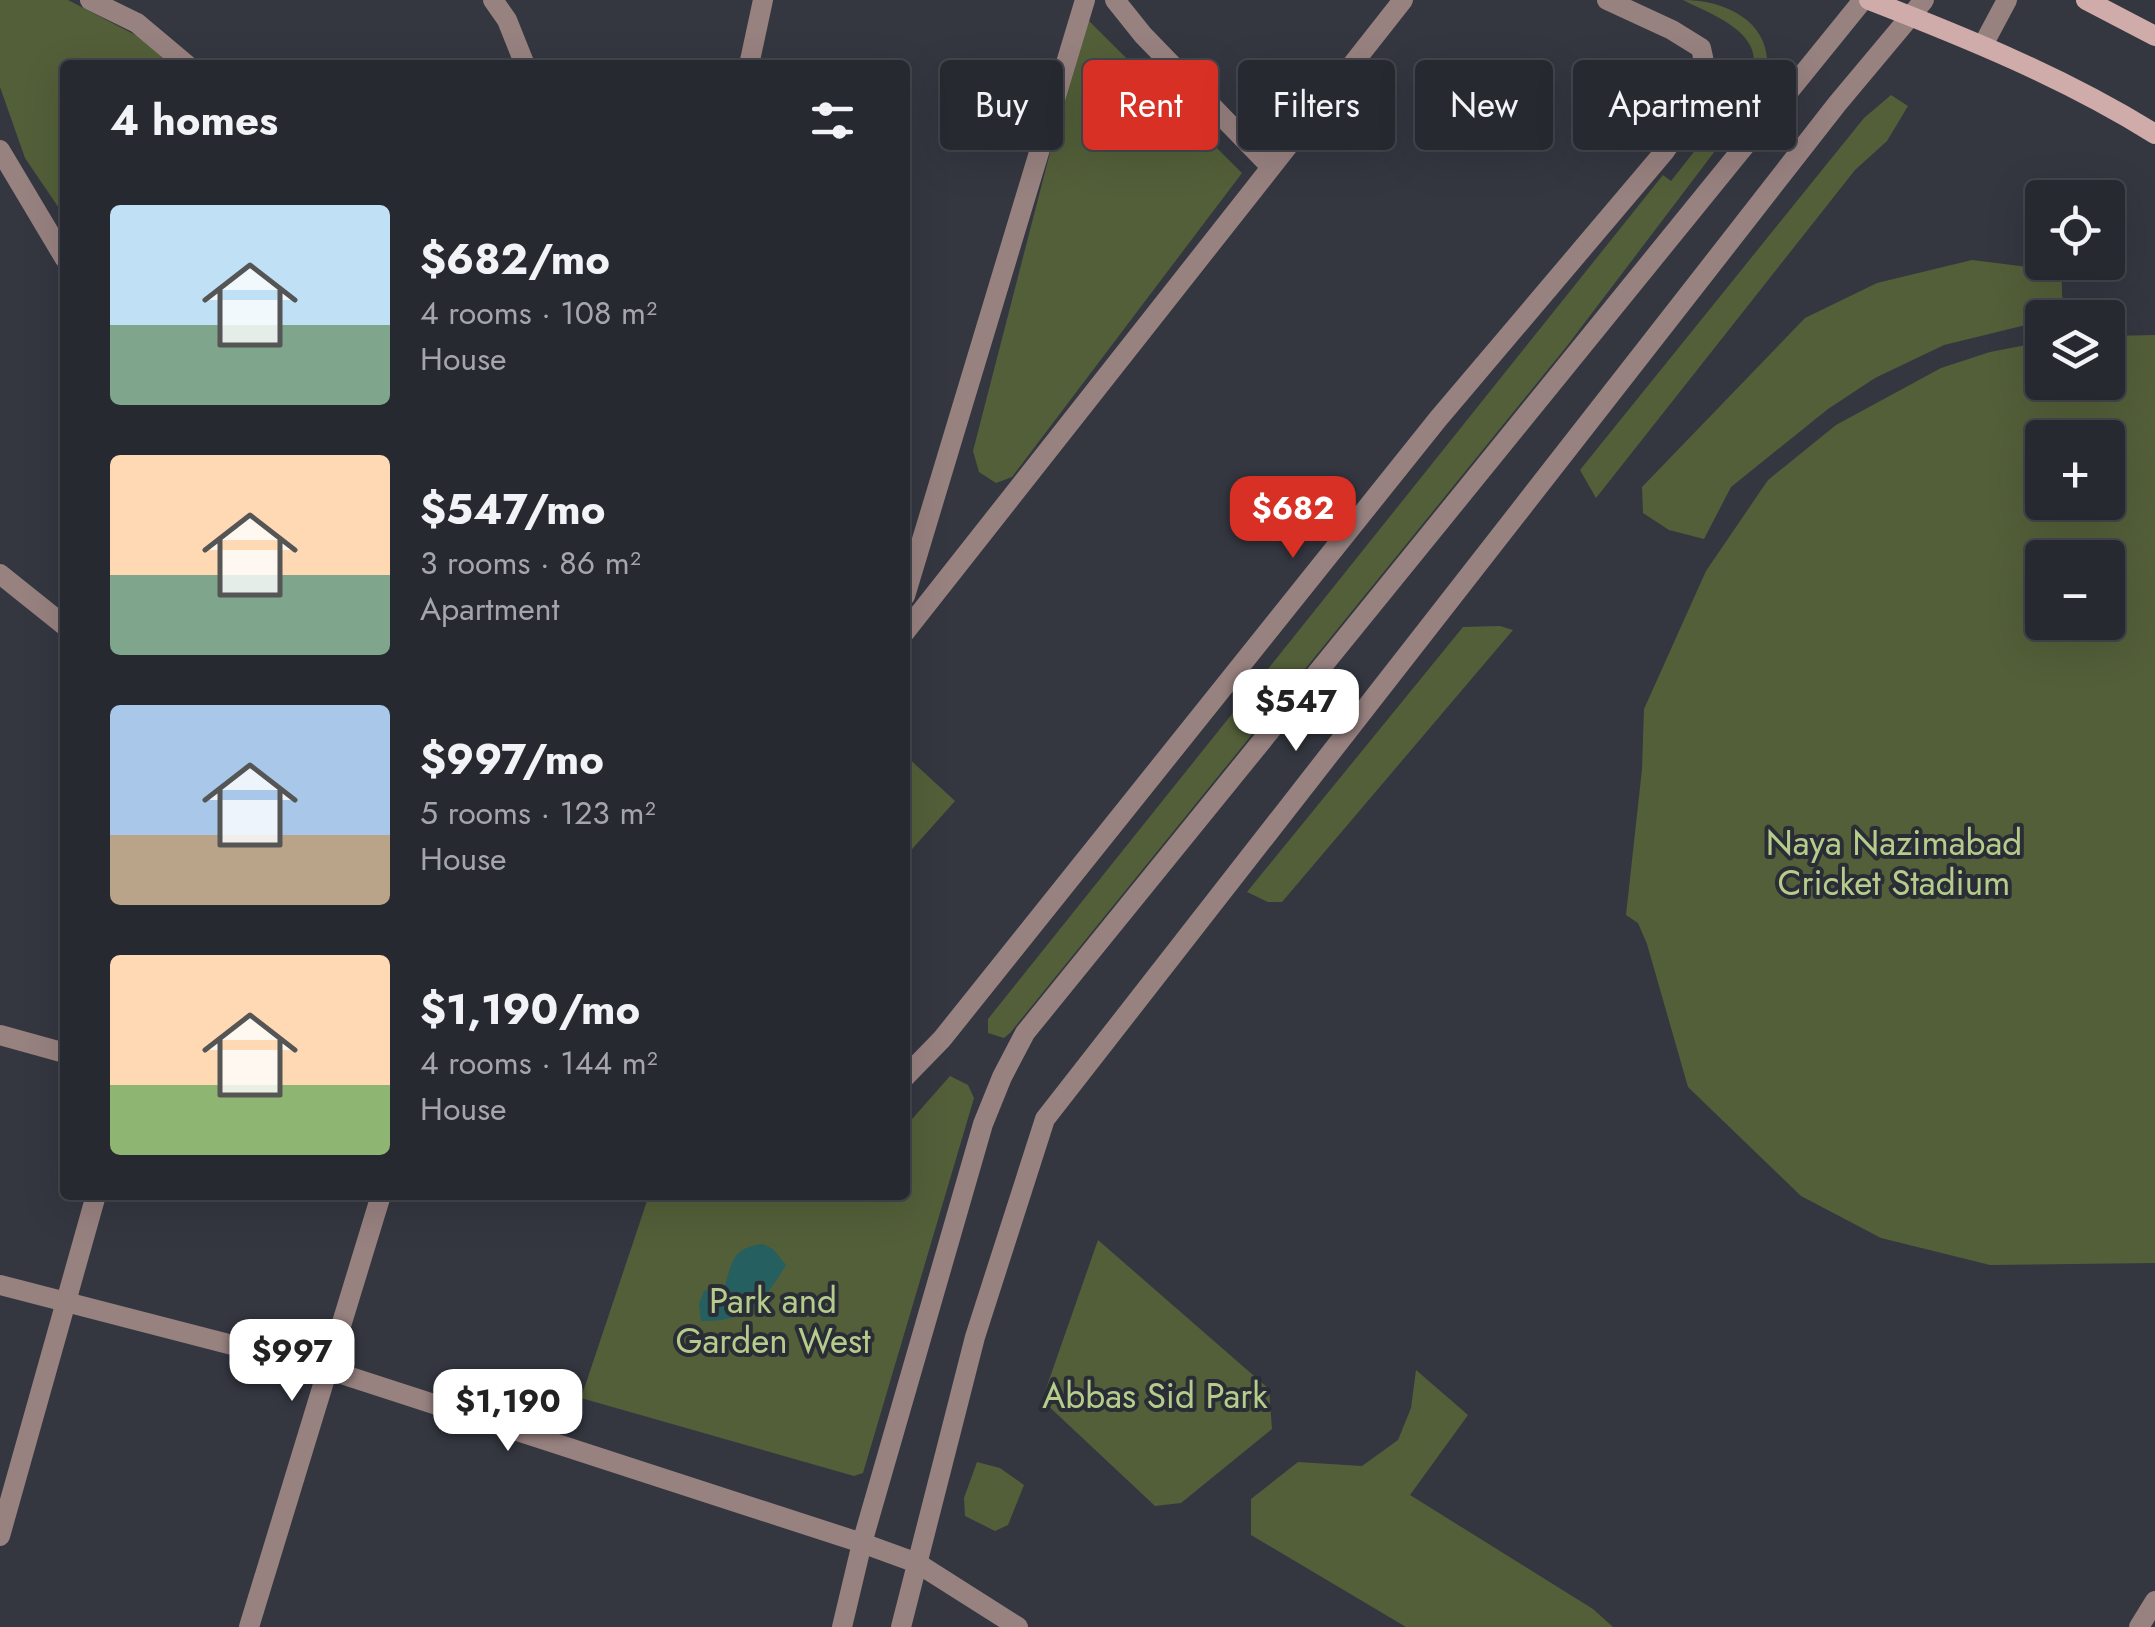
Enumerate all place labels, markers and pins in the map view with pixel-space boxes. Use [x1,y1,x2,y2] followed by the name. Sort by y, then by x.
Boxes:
[1234,476,1352,561] pin: $682
[1237,669,1355,754] pin: $547
[233,1319,351,1404] pin: $997
[427,1369,589,1454] pin: $1,190

